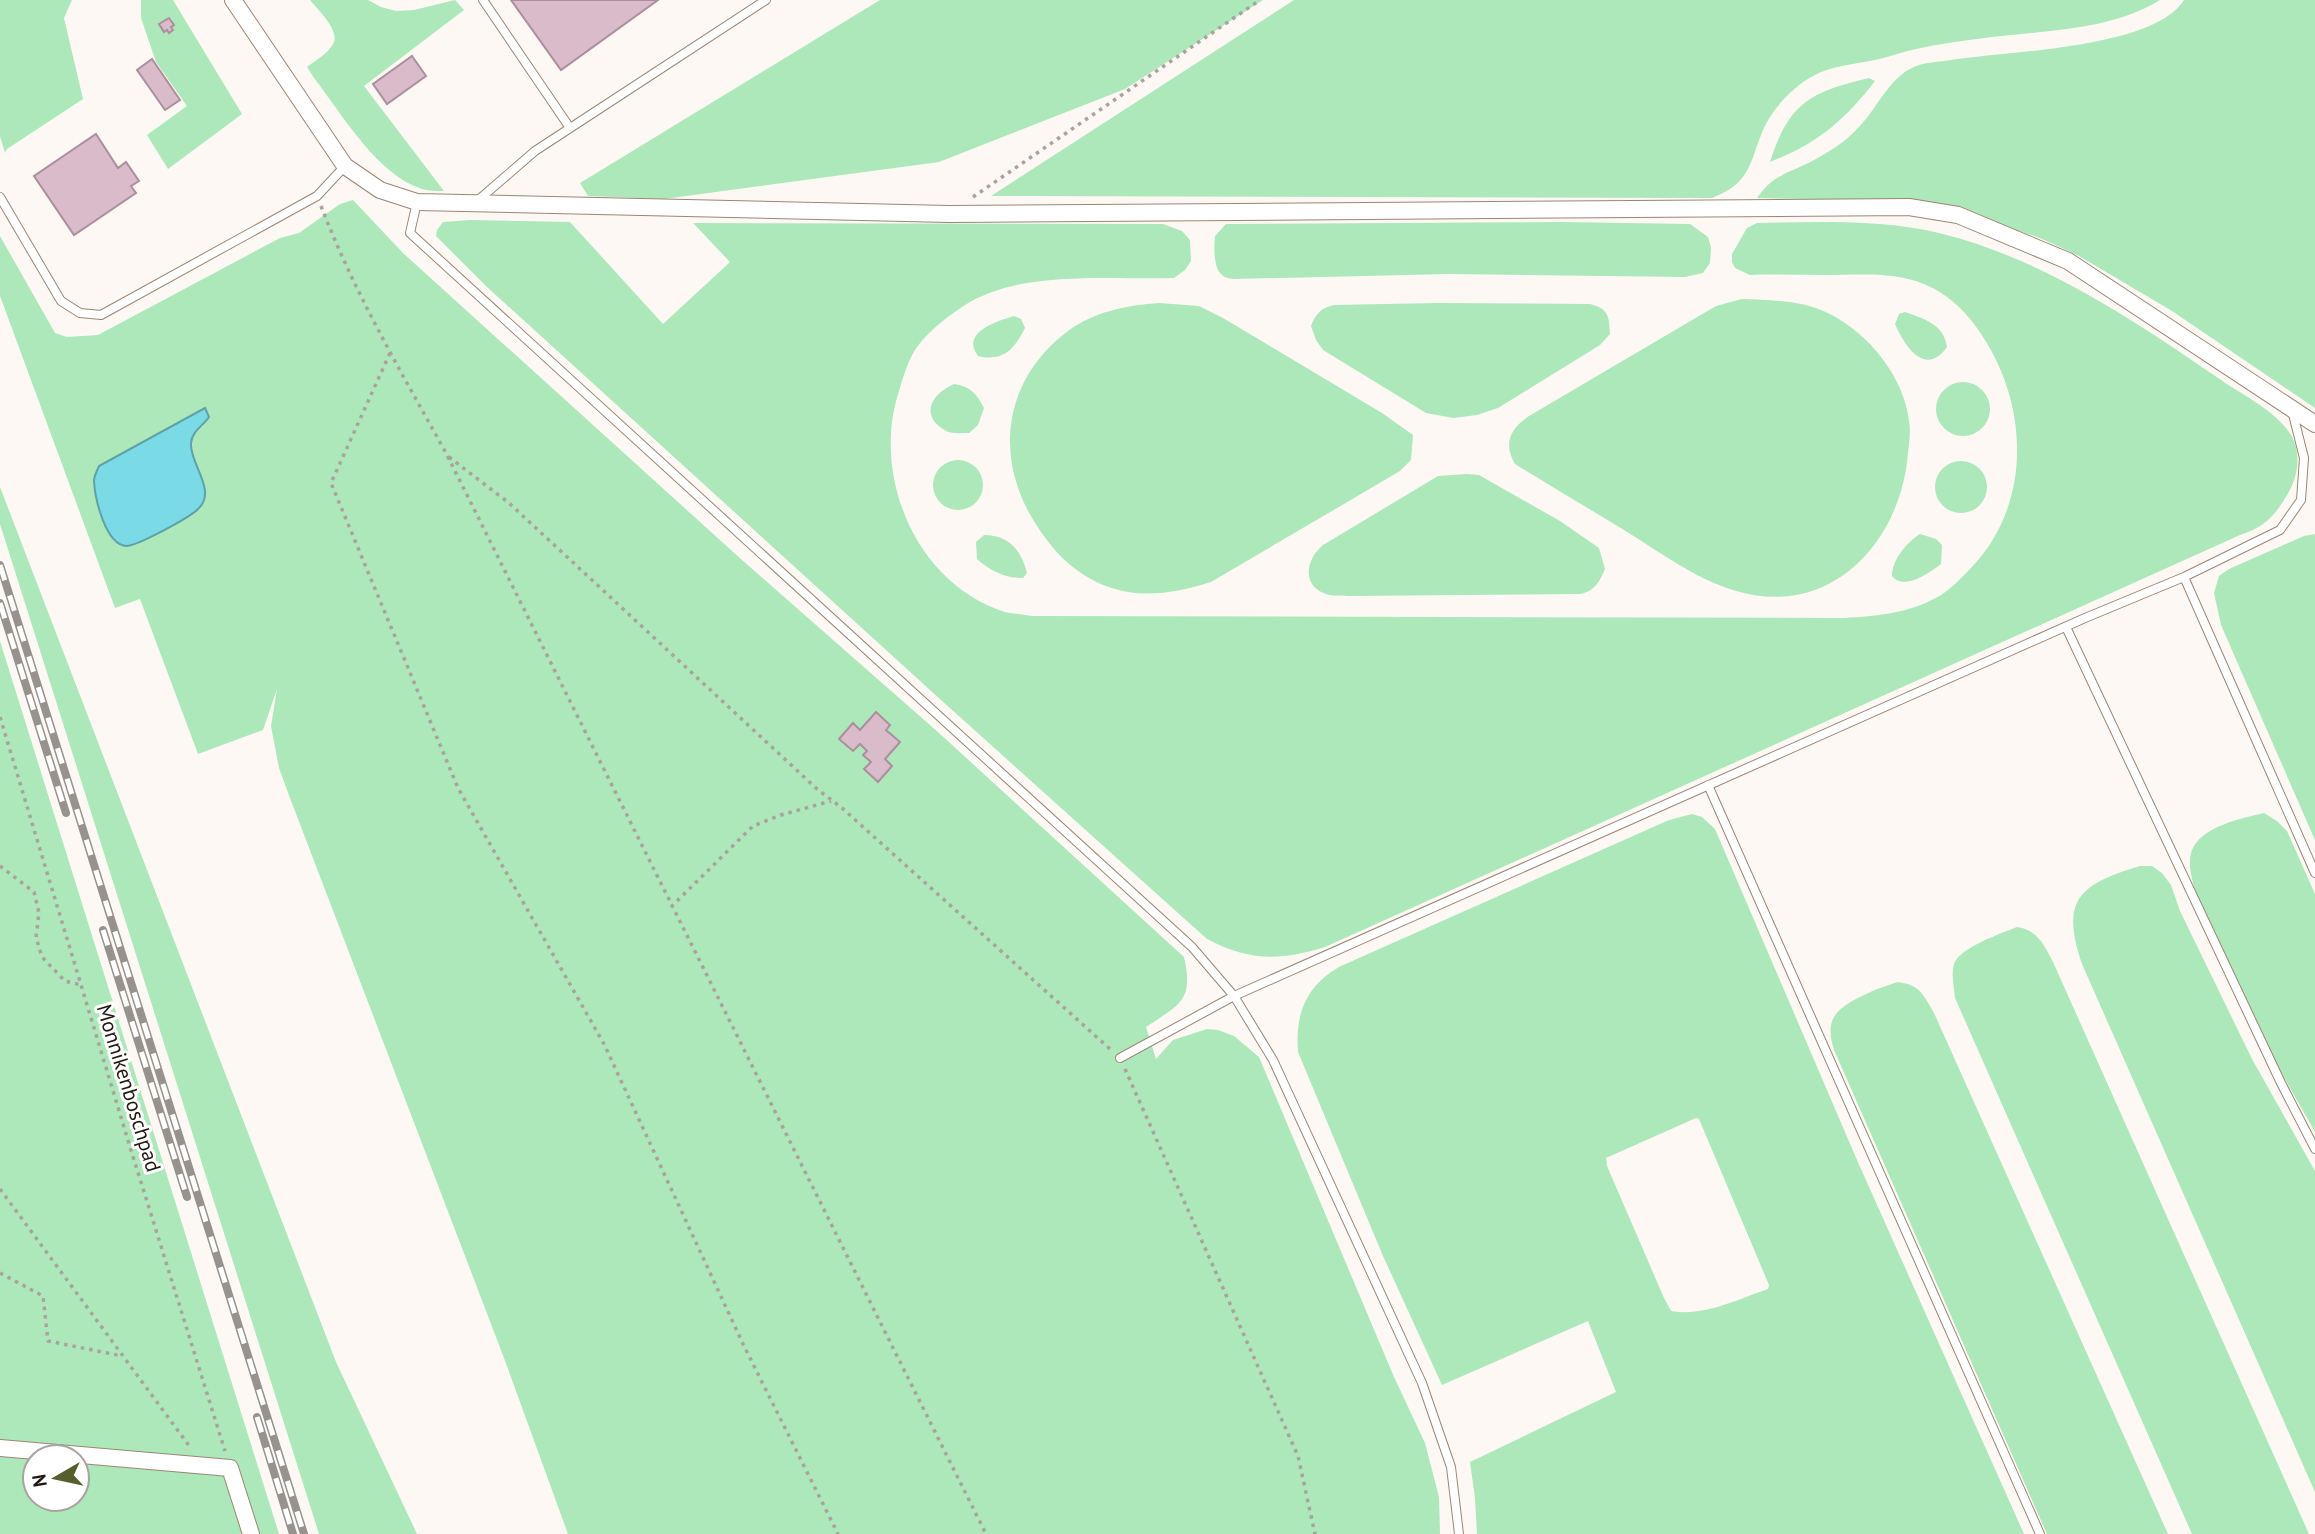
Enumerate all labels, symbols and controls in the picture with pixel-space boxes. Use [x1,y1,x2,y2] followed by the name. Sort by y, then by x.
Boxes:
[91,1001,167,1175] street label: Monnikenboschpad
[21,1443,91,1513] north arrow
[26,1473,52,1489] text: N

